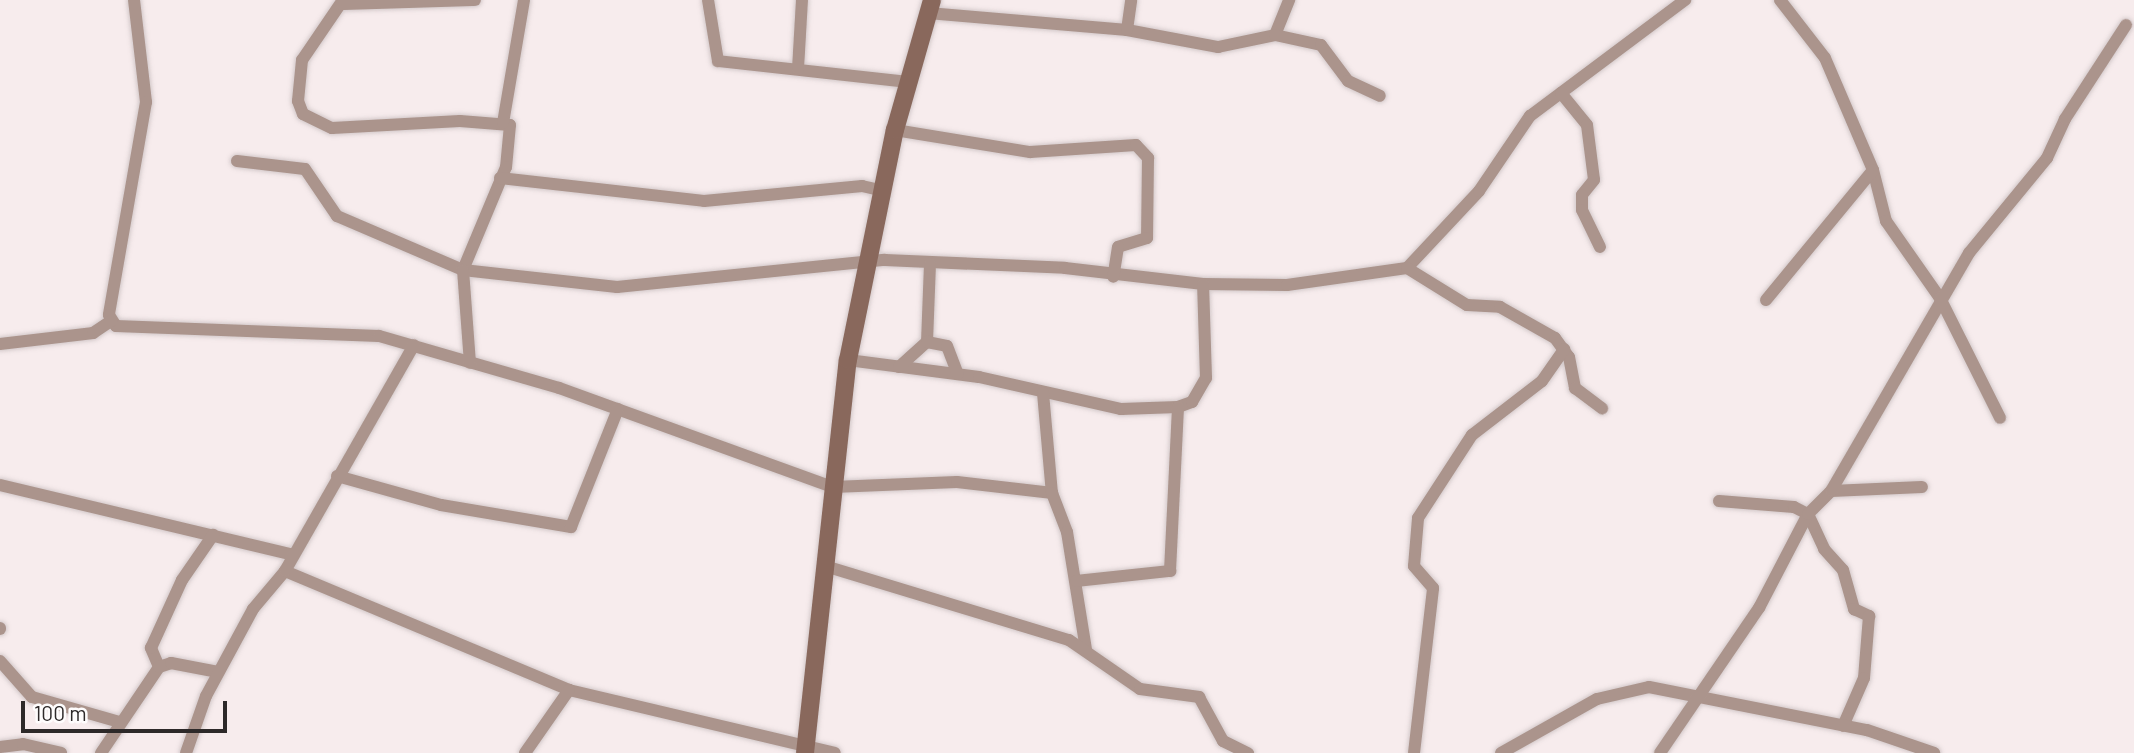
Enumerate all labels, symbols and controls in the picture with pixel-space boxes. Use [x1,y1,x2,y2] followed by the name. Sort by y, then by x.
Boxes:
[24,686,231,730] scale bar
[34,700,87,725] text: 100 m

